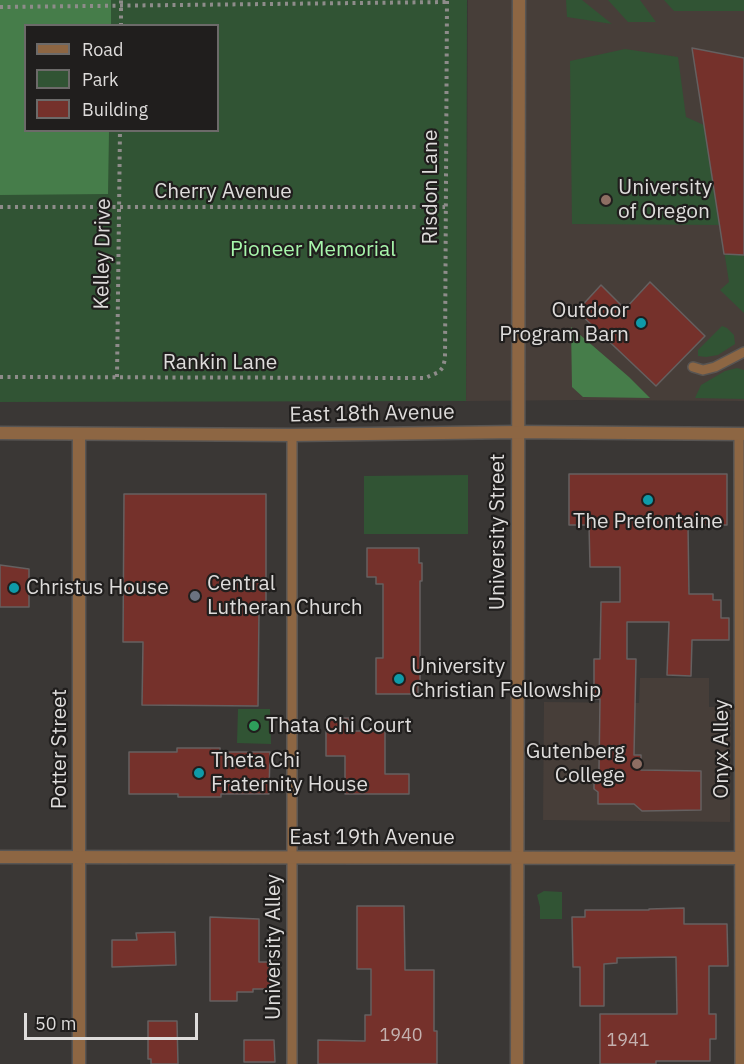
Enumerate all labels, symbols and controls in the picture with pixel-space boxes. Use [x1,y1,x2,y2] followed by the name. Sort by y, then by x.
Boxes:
[24,24,219,132] legend
[82,38,123,61] text: Road
[82,68,118,91] text: Park
[82,98,148,121] text: Building
[418,130,444,244] street label: Risdon Lane
[618,175,712,225] place label: University of Oregon
[154,179,292,205] street label: Cherry Avenue
[599,193,613,207] marker: University of Oregon
[89,198,117,310] street label: Kelley Drive
[230,237,396,263] park label: Pioneer Memorial
[499,298,629,348] place label: Outdoor Program Barn
[634,316,648,330] marker: Outdoor Program Barn
[163,350,277,376] street label: Rankin Lane
[289,400,455,428] street label: East 18th Avenue
[485,454,511,610] street label: University Street
[641,493,655,507] marker: The Prefontaine
[573,509,723,535] place label: The Prefontaine
[207,571,363,621] place label: Central Lutheran Church
[26,575,169,601] place label: Christus House
[7,581,21,595] marker: Christus House
[188,589,202,603] marker: Central Lutheran Church
[411,654,601,704] place label: University Christian Fellowship
[392,672,406,686] marker: University Christian Fellowship
[47,689,73,809] street label: Potter Street
[709,699,735,799] street label: Onyx Alley
[266,713,412,739] place label: Thata Chi Court
[247,719,261,733] marker: Thata Chi Court
[526,739,625,789] place label: Gutenberg College
[211,748,368,798] place label: Theta Chi Fraternity House
[630,757,644,771] marker: Gutenberg College
[192,766,206,780] marker: Theta Chi Fraternity House
[289,825,455,851] street label: East 19th Avenue
[261,874,287,1020] street label: University Alley
[27,1001,201,1039] scale bar
[35,1012,77,1035] text: 50 m
[379,1025,423,1047] house number: 1940
[606,1030,650,1052] house number: 1941

